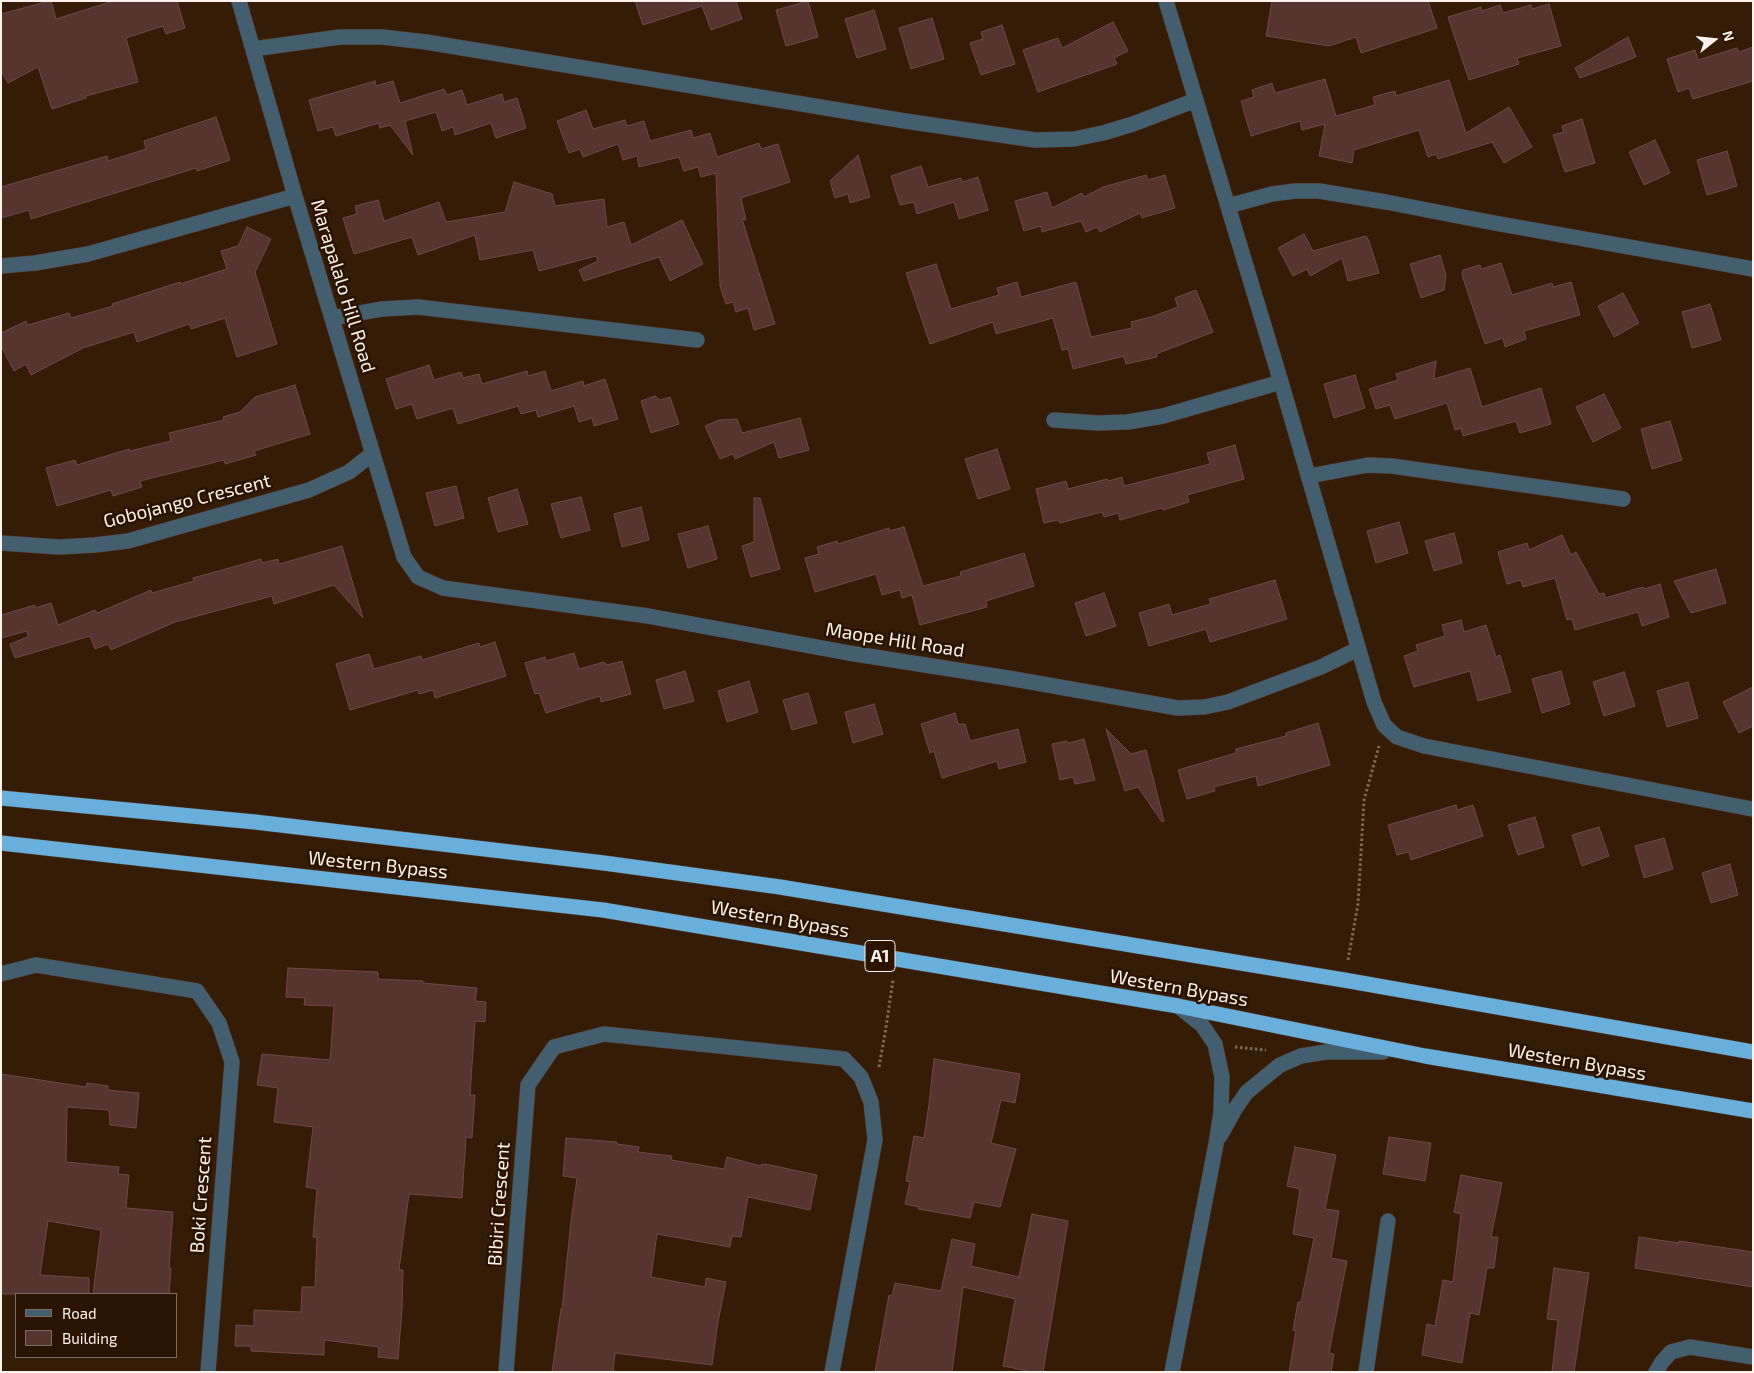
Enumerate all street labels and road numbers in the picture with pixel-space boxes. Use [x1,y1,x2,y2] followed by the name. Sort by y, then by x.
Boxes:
[306,197,380,375] street label: Marapalalo Hill Road
[101,469,273,533] street label: Gobojango Crescent
[824,618,966,662] street label: Maope Hill Road
[307,846,449,884] street label: Western Bypass
[709,896,851,942] street label: Western Bypass
[865,940,895,971] road number: A1
[1108,965,1250,1011] street label: Western Bypass
[1506,1039,1648,1085] street label: Western Bypass
[186,1136,216,1254] street label: Boki Crescent
[483,1141,515,1267] street label: Bibiri Crescent

